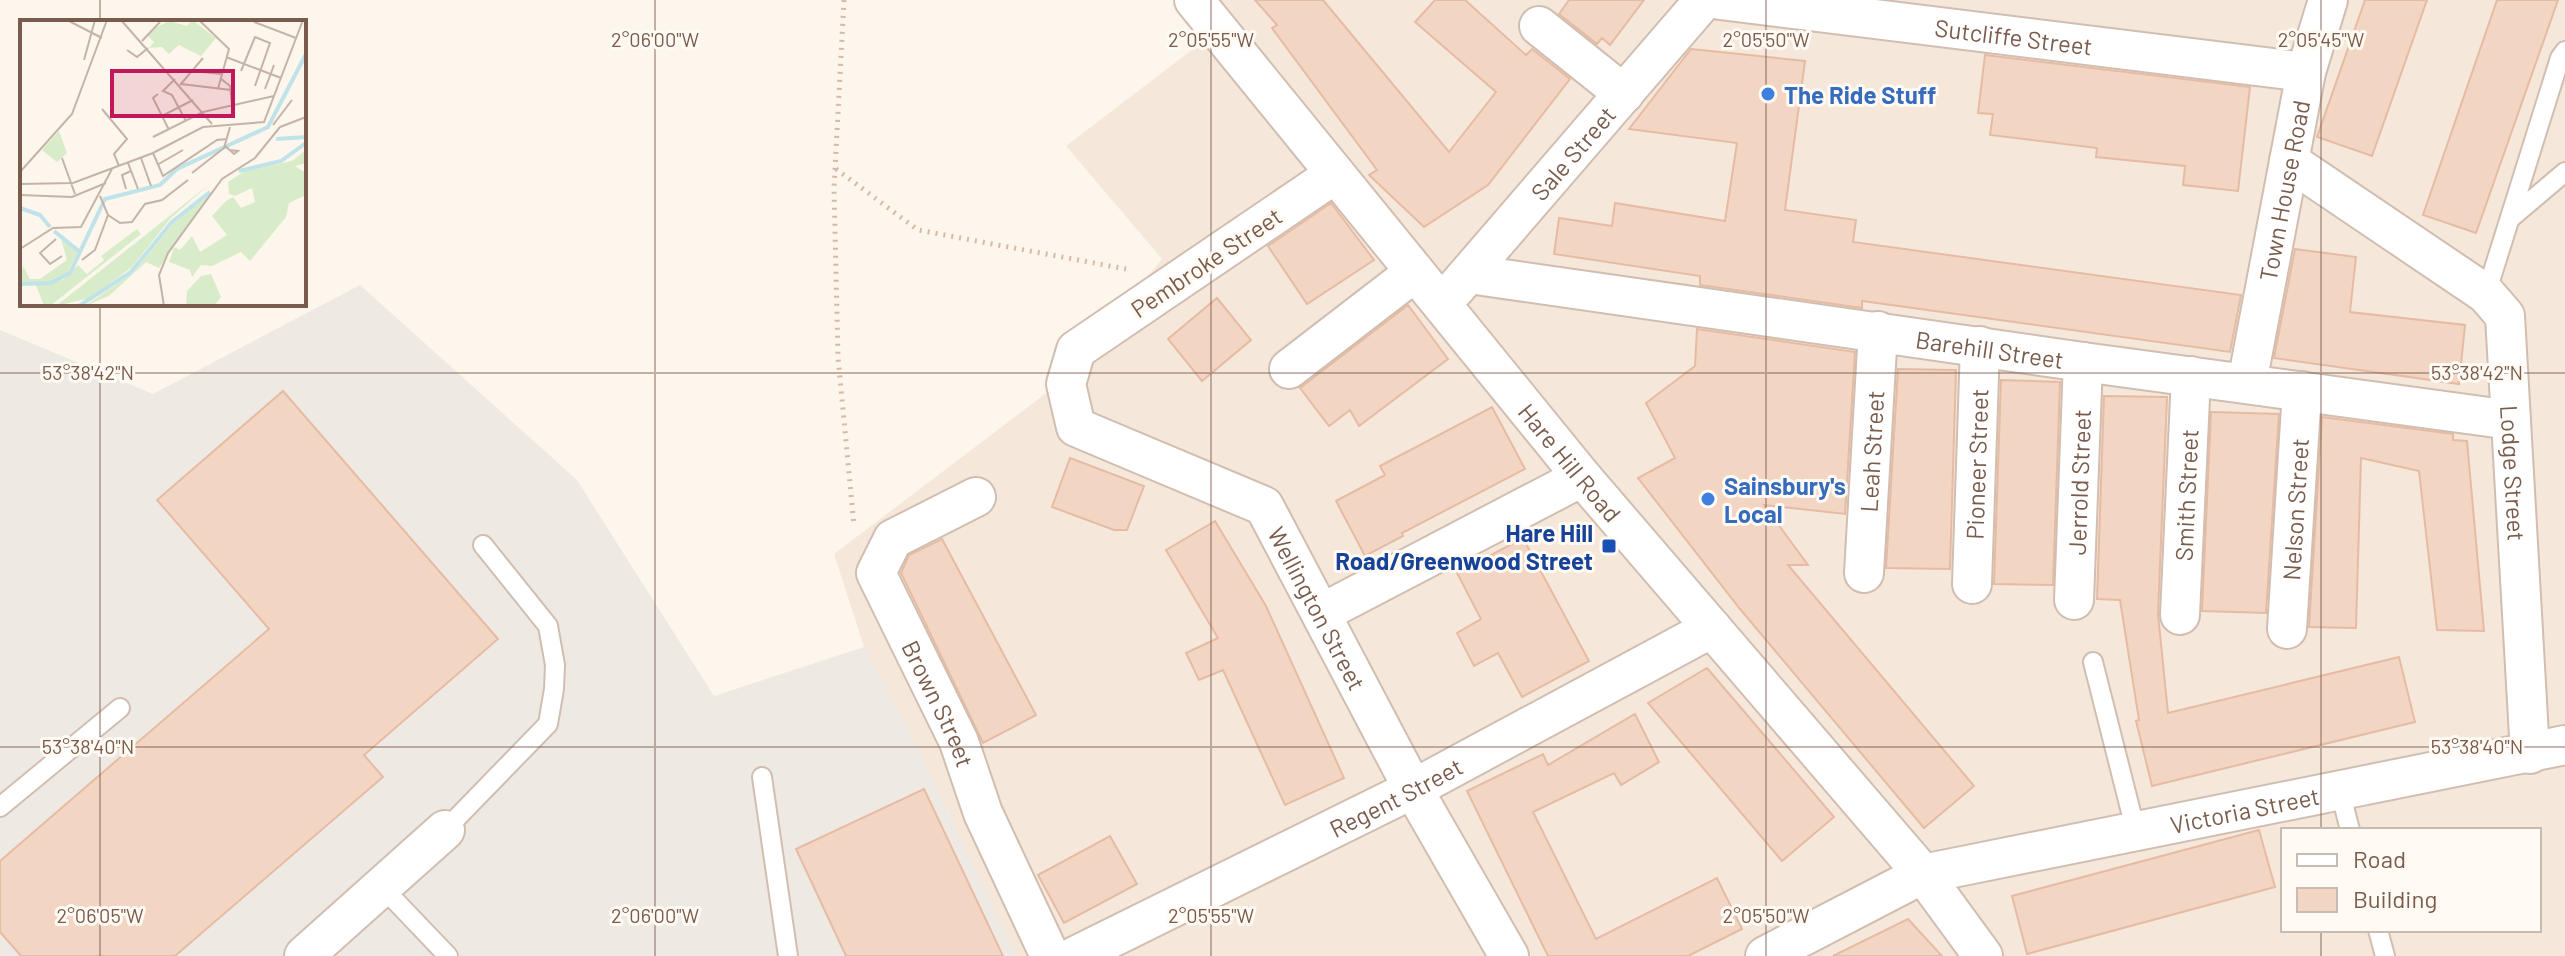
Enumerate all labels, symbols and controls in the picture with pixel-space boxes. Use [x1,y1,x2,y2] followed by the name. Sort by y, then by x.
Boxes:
[1933,12,2094,60] street label: Sutcliffe Street
[20,20,306,306] inset map
[611,27,699,51] text: 2°06'00"W
[1168,27,1254,51] text: 2°05'55"W
[1723,27,1810,51] text: 2°05'50"W
[2278,27,2365,51] text: 2°05'45"W
[1784,80,1936,109] place label: The Ride Stuff
[1759,85,1777,103] marker: The Ride Stuff
[2252,98,2315,283] street label: Town House Road
[1524,100,1621,206] street label: Sale Street
[1125,201,1287,323] street label: Pembroke Street
[1914,324,2066,374] street label: Barehill Street
[42,360,134,384] text: 53°38'42"N
[2431,360,2523,384] text: 53°38'42"N
[1959,388,1993,540] street label: Pioneer Street
[1853,390,1889,513] street label: Leah Street
[1513,397,1628,527] street label: Hare Hill Road
[2496,404,2532,542] street label: Lodge Street
[2061,409,2096,556] street label: Jerrold Street
[2168,428,2203,562] street label: Smith Street
[2276,437,2314,581] street label: Nelson Street
[1724,471,1846,528] place label: Sainsbury's Local
[1699,490,1717,508] marker: Sainsbury's Local
[1335,518,1593,575] place label: Hare Hill Road/Greenwood Street
[1263,521,1373,695] street label: Wellington Street
[1600,537,1618,555] marker: Hare Hill Road/Greenwood Street
[897,635,981,770] street label: Brown Street
[42,734,134,758] text: 53°38'40"N
[2431,734,2523,758] text: 53°38'40"N
[1324,751,1467,843] street label: Regent Street
[2167,780,2322,839] street label: Victoria Street
[2281,828,2541,932] legend
[2353,844,2406,873] text: Road
[2353,884,2437,913] text: Building
[57,903,144,927] text: 2°06'05"W
[611,903,699,927] text: 2°06'00"W
[1168,903,1254,927] text: 2°05'55"W
[1723,903,1810,927] text: 2°05'50"W

